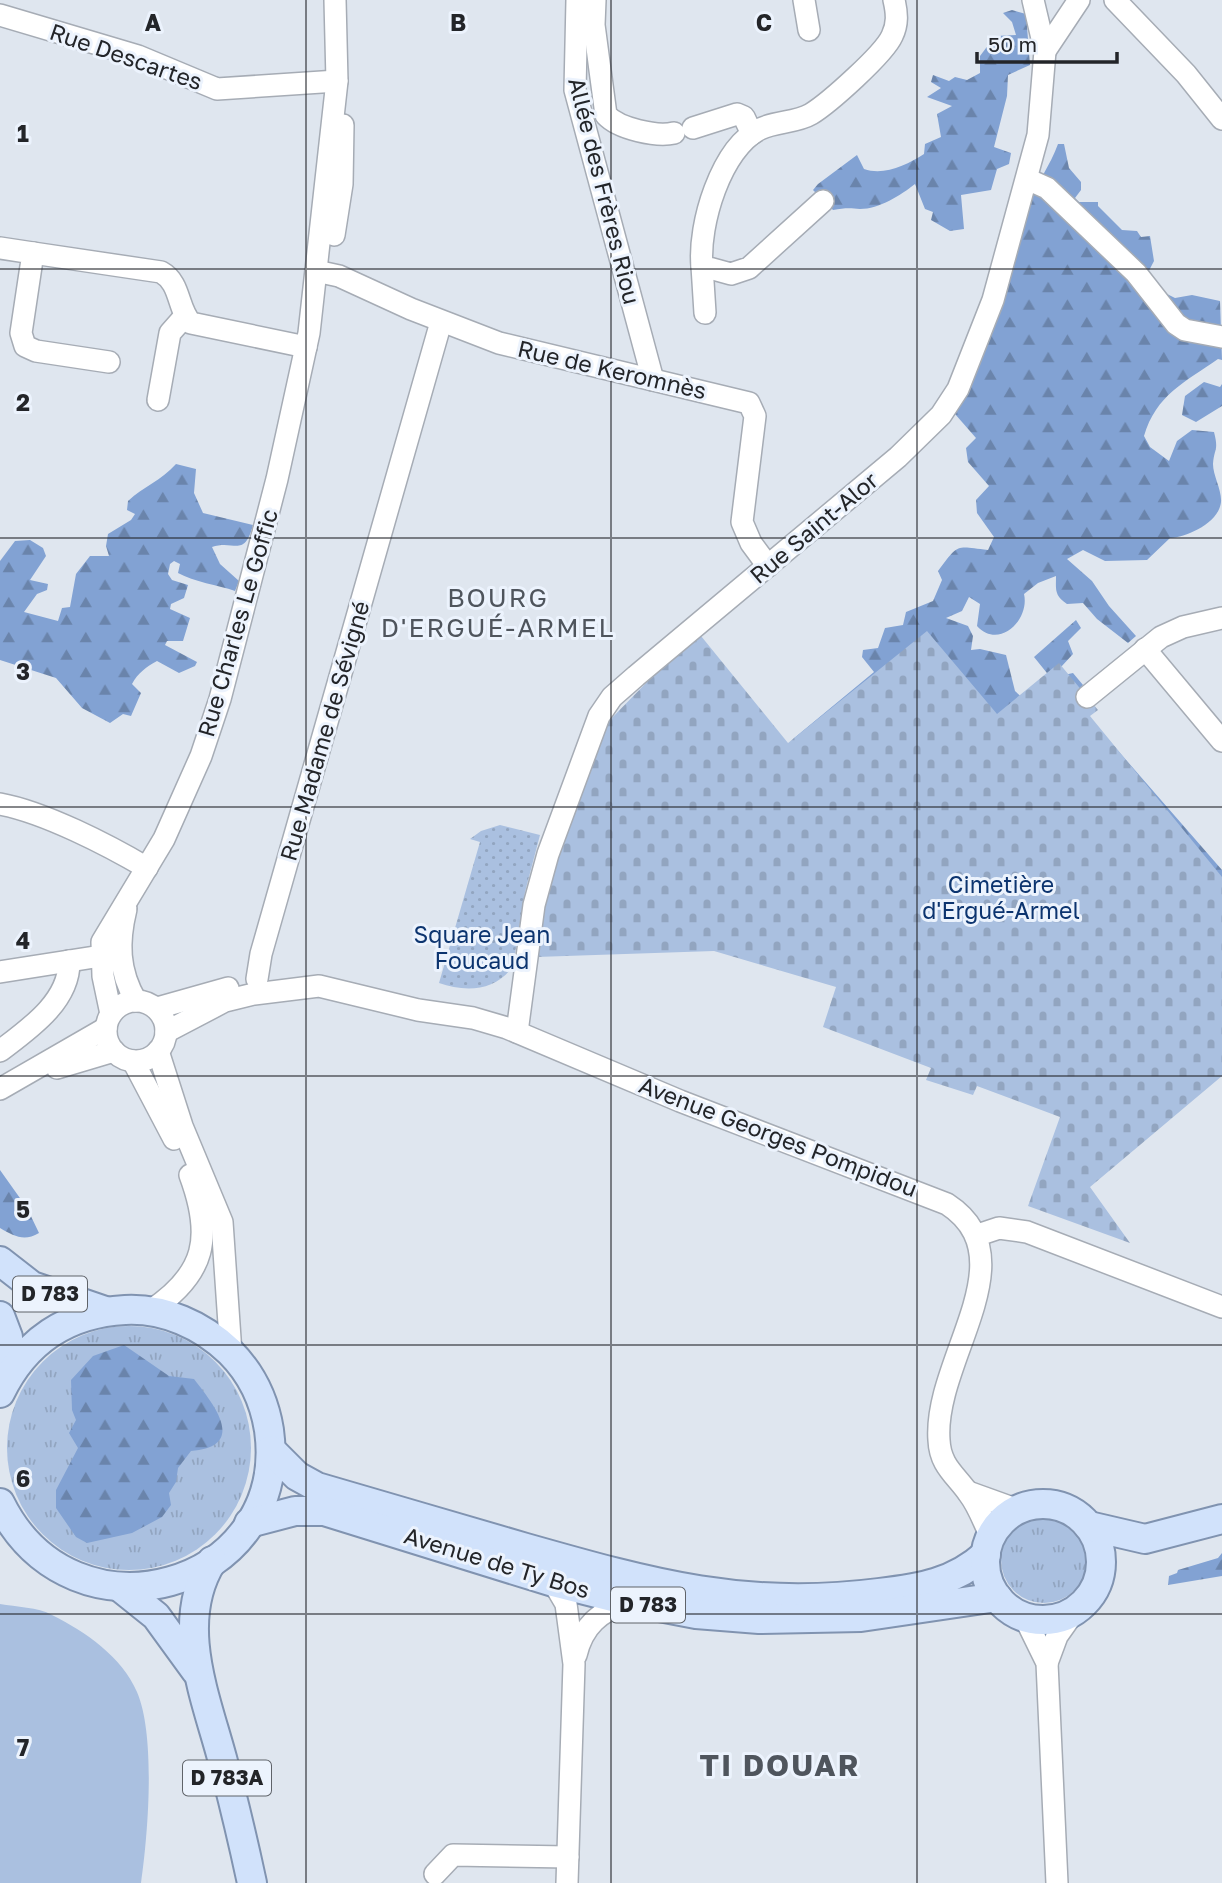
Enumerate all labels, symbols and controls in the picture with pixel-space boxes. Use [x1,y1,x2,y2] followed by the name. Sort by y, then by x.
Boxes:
[145,8,162,36] text: A
[450,8,466,36] text: B
[756,8,772,36] text: C
[46,17,206,95] street label: Rue Descartes
[977,21,1117,65] scale bar
[988,31,1037,57] text: 50 m
[563,75,647,307] street label: Allée des Frères Riou
[17,119,29,147] text: 1
[515,334,709,404] street label: Rue de Keromnès
[16,388,30,416] text: 2
[744,466,883,589] street label: Rue Saint-Alor
[191,506,283,740] street label: Rue Charles Le Goffic
[381,582,615,643] district label: BOURG D'ERGUÉ-ARMEL
[273,598,375,864] street label: Rue Madame de Sévigné
[16,657,30,685] text: 3
[922,870,1080,924] park label: Cimetière d'Ergué-Armel
[414,920,550,974] park label: Square Jean Foucaud
[16,926,30,954] text: 4
[635,1070,921,1202] street label: Avenue Georges Pompidou
[16,1195,30,1223] text: 5
[13,1276,87,1312] road number: D 783
[16,1464,30,1492] text: 6
[401,1520,593,1604] street label: Avenue de Ty Bos
[611,1588,685,1622] road number: D 783
[17,1733,29,1761] text: 7
[699,1747,861,1783] district label: TI DOUAR
[183,1760,271,1796] road number: D 783A

